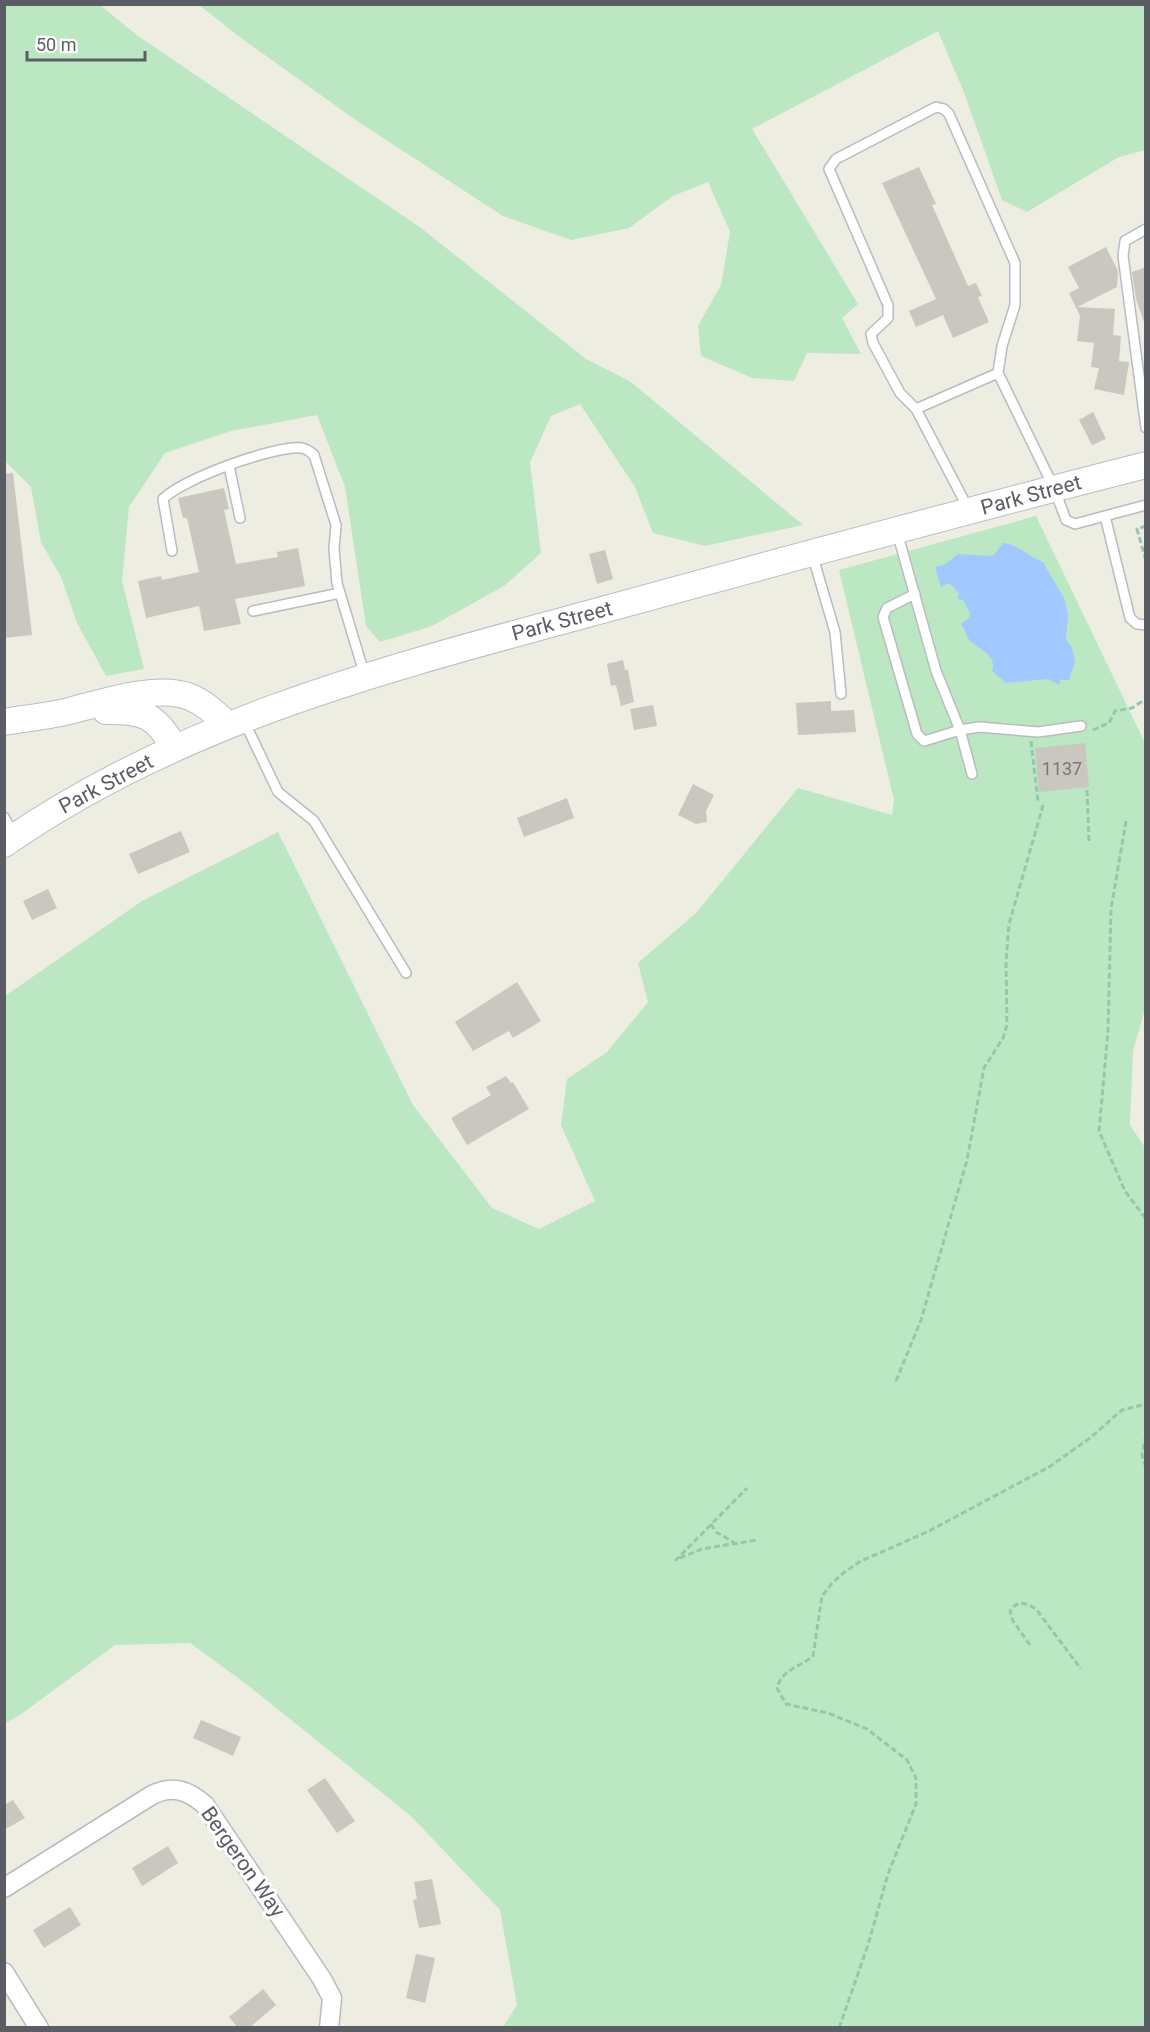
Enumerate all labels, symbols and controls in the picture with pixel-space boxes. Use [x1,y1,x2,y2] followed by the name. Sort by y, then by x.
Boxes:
[27,24,146,62] scale bar
[36,34,76,55] text: 50 m
[978,470,1084,520] street label: Park Street
[509,596,615,646] street label: Park Street
[55,749,157,819] street label: Park Street
[1042,758,1082,779] house number: 1137
[196,1802,290,1922] street label: Bergeron Way

